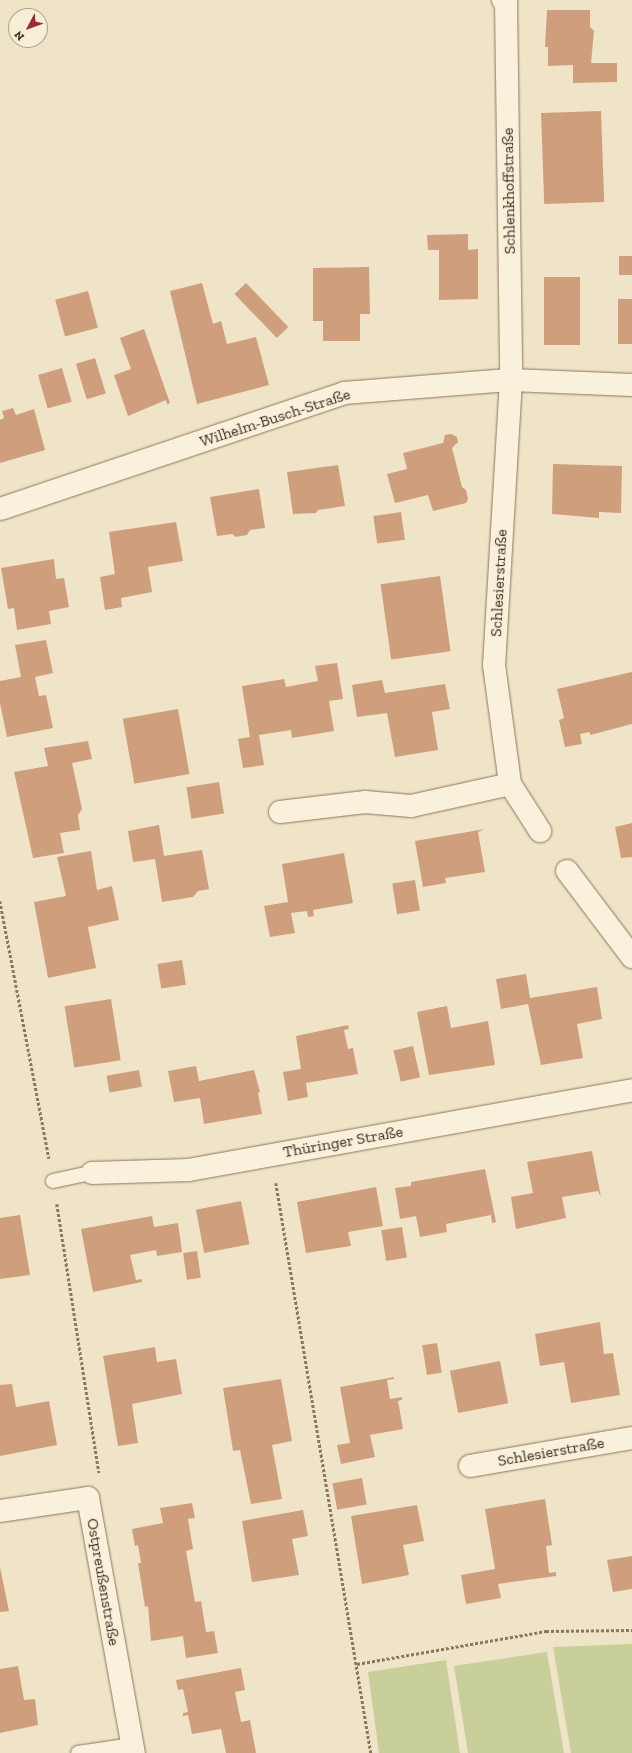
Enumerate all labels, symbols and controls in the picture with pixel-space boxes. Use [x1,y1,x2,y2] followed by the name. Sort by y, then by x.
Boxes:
[8,8,48,48] north arrow
[12,28,27,43] text: N
[498,128,520,254] street label: Schlenkhoffstraße
[197,385,353,451] street label: Wilhelm-Busch-Straße
[487,529,511,637] street label: Schlesierstraße
[281,1122,405,1162] street label: Thüringer Straße
[496,1433,606,1471] street label: Schlesierstraße
[82,1517,124,1647] street label: Ostpreußenstraße

